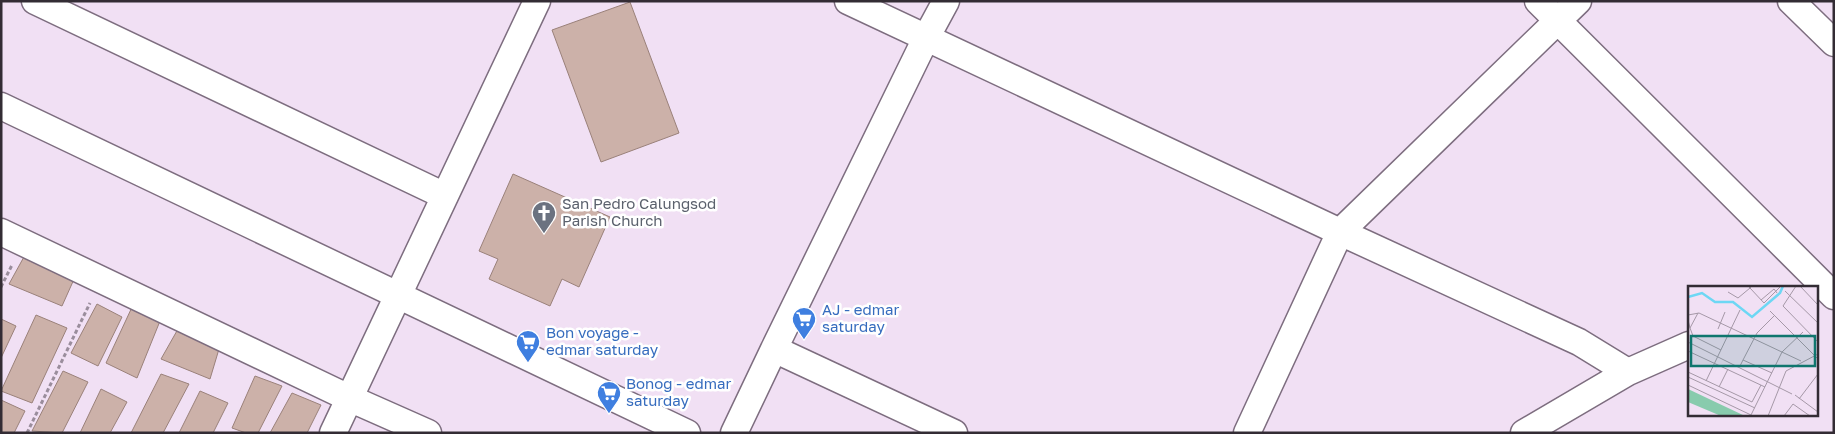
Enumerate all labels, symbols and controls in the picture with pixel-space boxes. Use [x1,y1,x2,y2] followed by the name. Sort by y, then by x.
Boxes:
[562,194,716,229] place label: San Pedro Calungsod Parish Church
[531,200,557,234] church icon: San Pedro Calungsod Parish Church
[1688,286,1818,416] inset map
[822,300,899,335] place label: AJ - edmar saturday
[791,306,817,340] supermarket icon: AJ - edmar saturday
[546,323,659,358] place label: Bon voyage - edmar saturday
[515,329,541,363] supermarket icon: Bon voyage - edmar saturday
[626,374,731,409] place label: Bonog - edmar saturday
[596,380,622,414] supermarket icon: Bonog - edmar saturday

